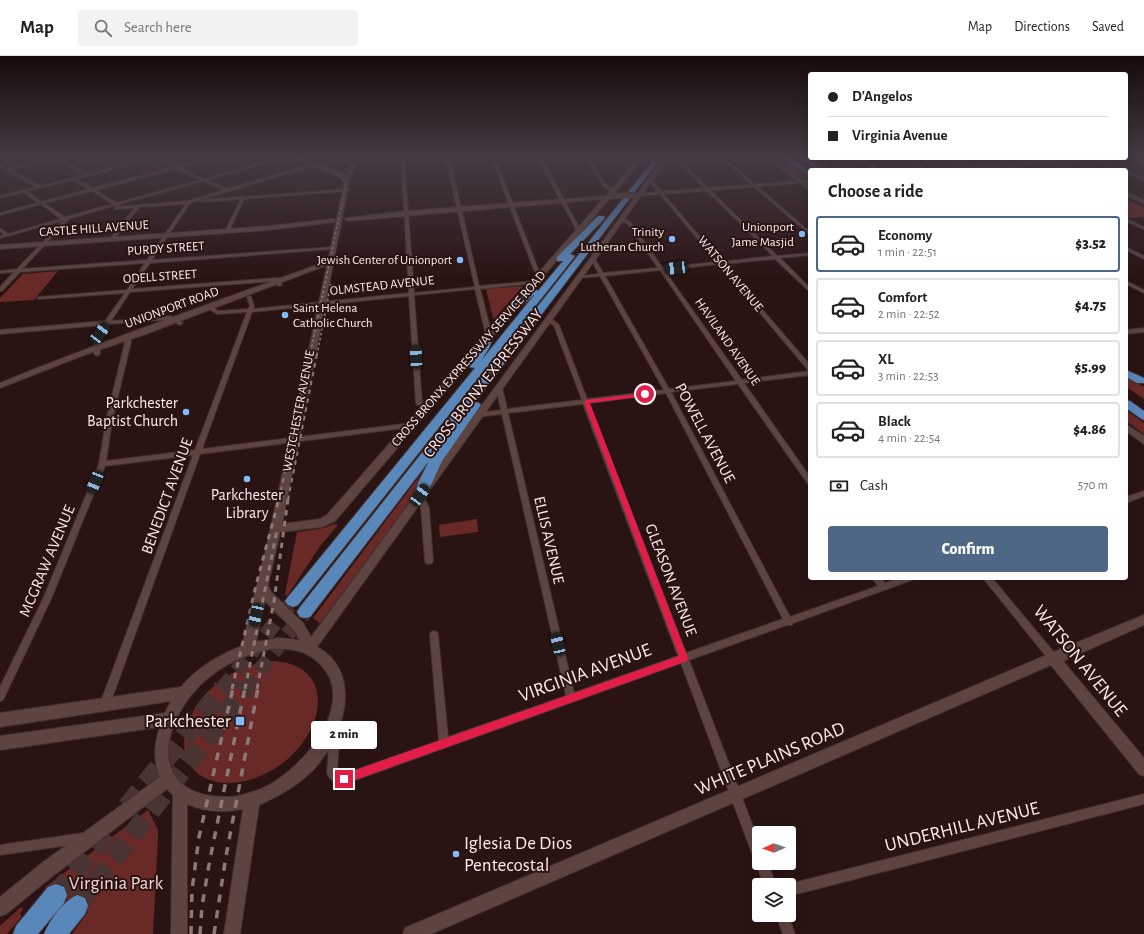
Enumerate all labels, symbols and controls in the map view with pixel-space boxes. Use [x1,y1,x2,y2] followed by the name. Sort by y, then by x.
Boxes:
[78,10,358,46] search box
[92,17,114,39] icon: search
[20,18,54,37] text: Map
[124,20,192,35] text: Search here
[968,20,992,34] text: Map
[1014,20,1070,34] text: Directions
[1092,20,1124,34] text: Saved
[852,89,912,104] text: D'Angelos
[852,128,948,143] text: Virginia Avenue
[828,183,923,201] text: Choose a ride
[39,219,149,239] street label: CASTLE HILL AVENUE
[732,221,794,249] place label: Unionport Jame Masjid
[580,226,664,254] place label: Trinity Lutheran Church
[830,226,866,262] icon: car
[878,228,932,243] text: Economy
[797,229,807,239] marker: Unionport Jame Masjid
[667,234,677,244] marker: Trinity Lutheran Church
[695,234,765,314] street label: WATSON AVENUE
[1075,236,1106,251] text: $3.52
[127,240,206,258] street label: PURDY STREET
[878,246,937,259] text: 1 min · 22:51
[317,254,452,267] place label: Jewish Center of Unionport
[455,255,465,265] marker: Jewish Center of Unionport
[663,261,689,275] car
[122,268,198,286] street label: ODELL STREET
[388,268,550,450] street label: CROSS BRONX EXPRESSWAY SERVICE ROAD
[329,274,435,298] street label: OLMSTEAD AVENUE
[123,285,221,331] street label: UNIONPORT ROAD
[830,288,866,324] icon: car
[878,290,927,305] text: Comfort
[692,296,762,388] street label: HAVILAND AVENUE
[1075,298,1106,313] text: $4.75
[293,302,373,330] place label: Saint Helena Catholic Church
[419,305,547,461] street label: CROSS BRONX EXPRESSWAY
[878,308,940,321] text: 2 min · 22:52
[280,310,290,320] marker: Saint Helena Catholic Church
[88,320,112,346] car
[409,345,423,369] car
[281,349,317,473] street label: WESTCHESTER AVENUE
[830,350,866,386] icon: car
[878,352,894,367] text: XL
[1074,360,1106,375] text: $5.99
[878,370,939,383] text: 3 min · 22:53
[672,380,738,486] street label: POWELL AVENUE
[636,385,654,403] route start
[87,395,179,429] place label: Parkchester Baptist Church
[181,407,191,417] marker: Parkchester Baptist Church
[830,412,866,448] icon: car
[878,414,911,429] text: Black
[1073,422,1106,437] text: $4.86
[878,432,940,445] text: 4 min · 22:54
[139,435,196,556] street label: BENEDICT AVENUE
[85,469,105,495] car
[242,474,252,484] marker: Parkchester Library
[828,475,850,497] icon: cash
[860,478,888,493] text: Cash
[1078,479,1108,492] text: 570 m
[408,482,432,508] car
[211,487,284,522] place label: Parkchester Library
[531,494,567,586] street label: ELLIS AVENUE
[16,503,78,619] street label: MCGRAW AVENUE
[642,522,700,639] street label: GLEASON AVENUE
[828,526,1108,572] button: Confirm
[247,602,265,628] car
[1029,602,1131,720] street label: WATSON AVENUE
[549,631,567,657] car
[516,640,654,706] street label: VIRGINIA AVENUE
[145,712,231,731] place label: Parkchester
[234,715,246,727] marker: Parkchester
[692,719,848,799] street label: WHITE PLAINS ROAD
[311,721,377,749] callout: 2 min
[329,728,359,741] text: 2 min
[335,770,353,788] route end
[883,799,1041,855] street label: UNDERHILL AVENUE
[752,826,796,870] north arrow
[752,826,796,922] map controls
[464,834,572,875] place label: Iglesia De Dios Pentecostal
[451,849,461,859] marker: Iglesia De Dios Pentecostal
[69,874,164,893] park label: Virginia Park
[752,878,796,922] button: layers

